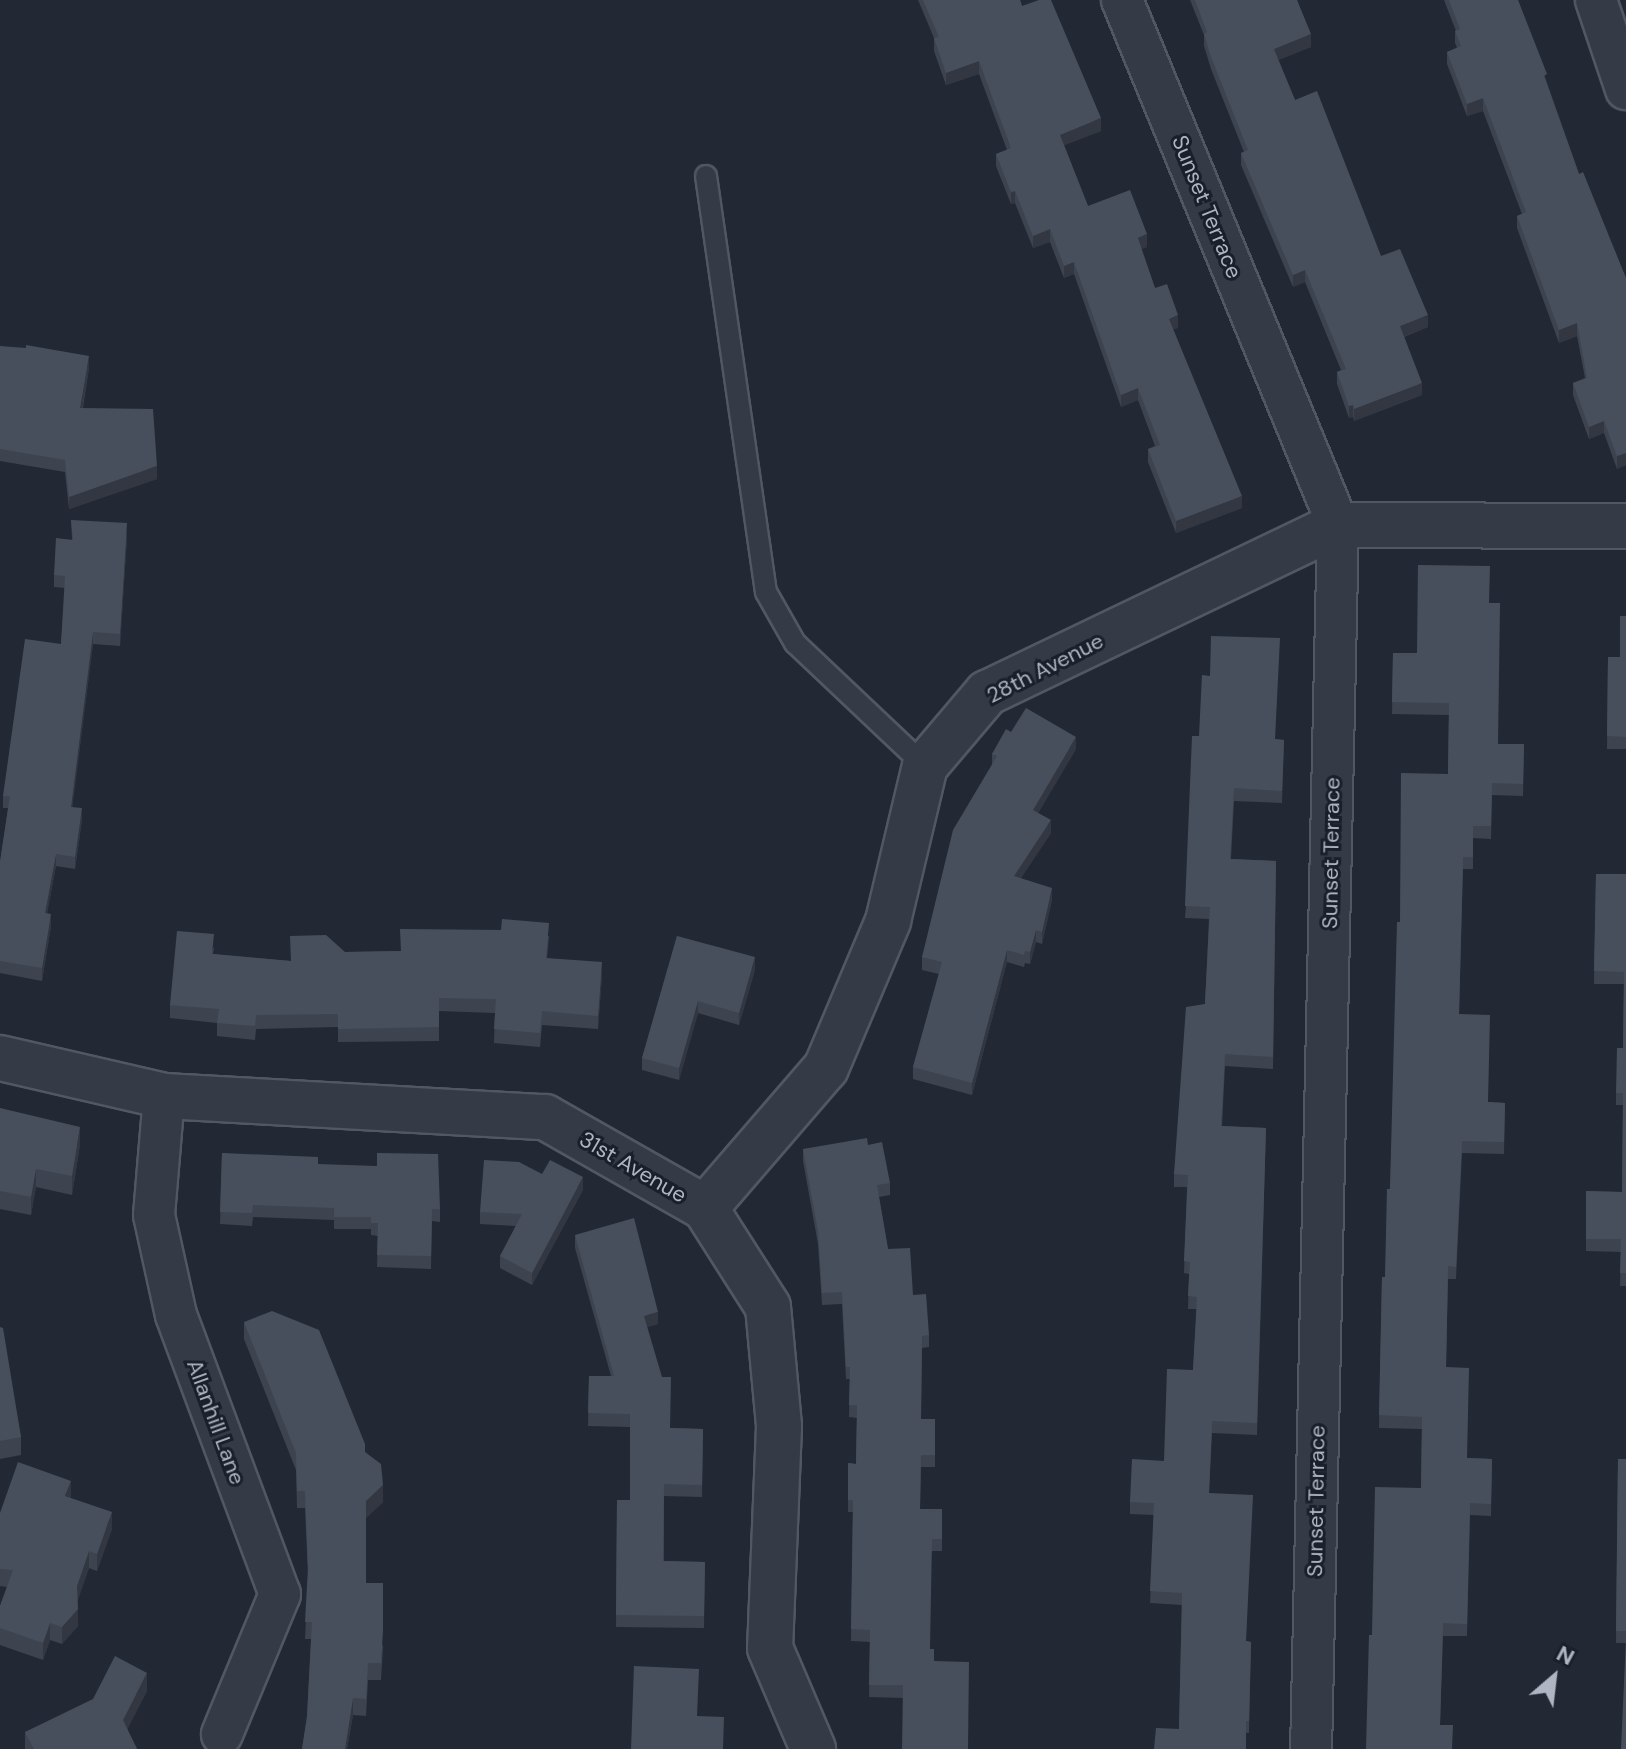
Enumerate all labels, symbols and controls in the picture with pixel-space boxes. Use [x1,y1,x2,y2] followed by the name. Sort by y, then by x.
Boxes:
[1166,132,1248,282] street label: Sunset Terrace
[982,627,1108,709] street label: 28th Avenue
[1316,777,1346,929] street label: Sunset Terrace
[575,1126,691,1208] street label: 31st Avenue
[181,1356,251,1488] street label: Allanhill Lane
[1301,1425,1331,1577] street label: Sunset Terrace
[1514,1637,1594,1717] north arrow
[1552,1639,1579,1672] text: N

